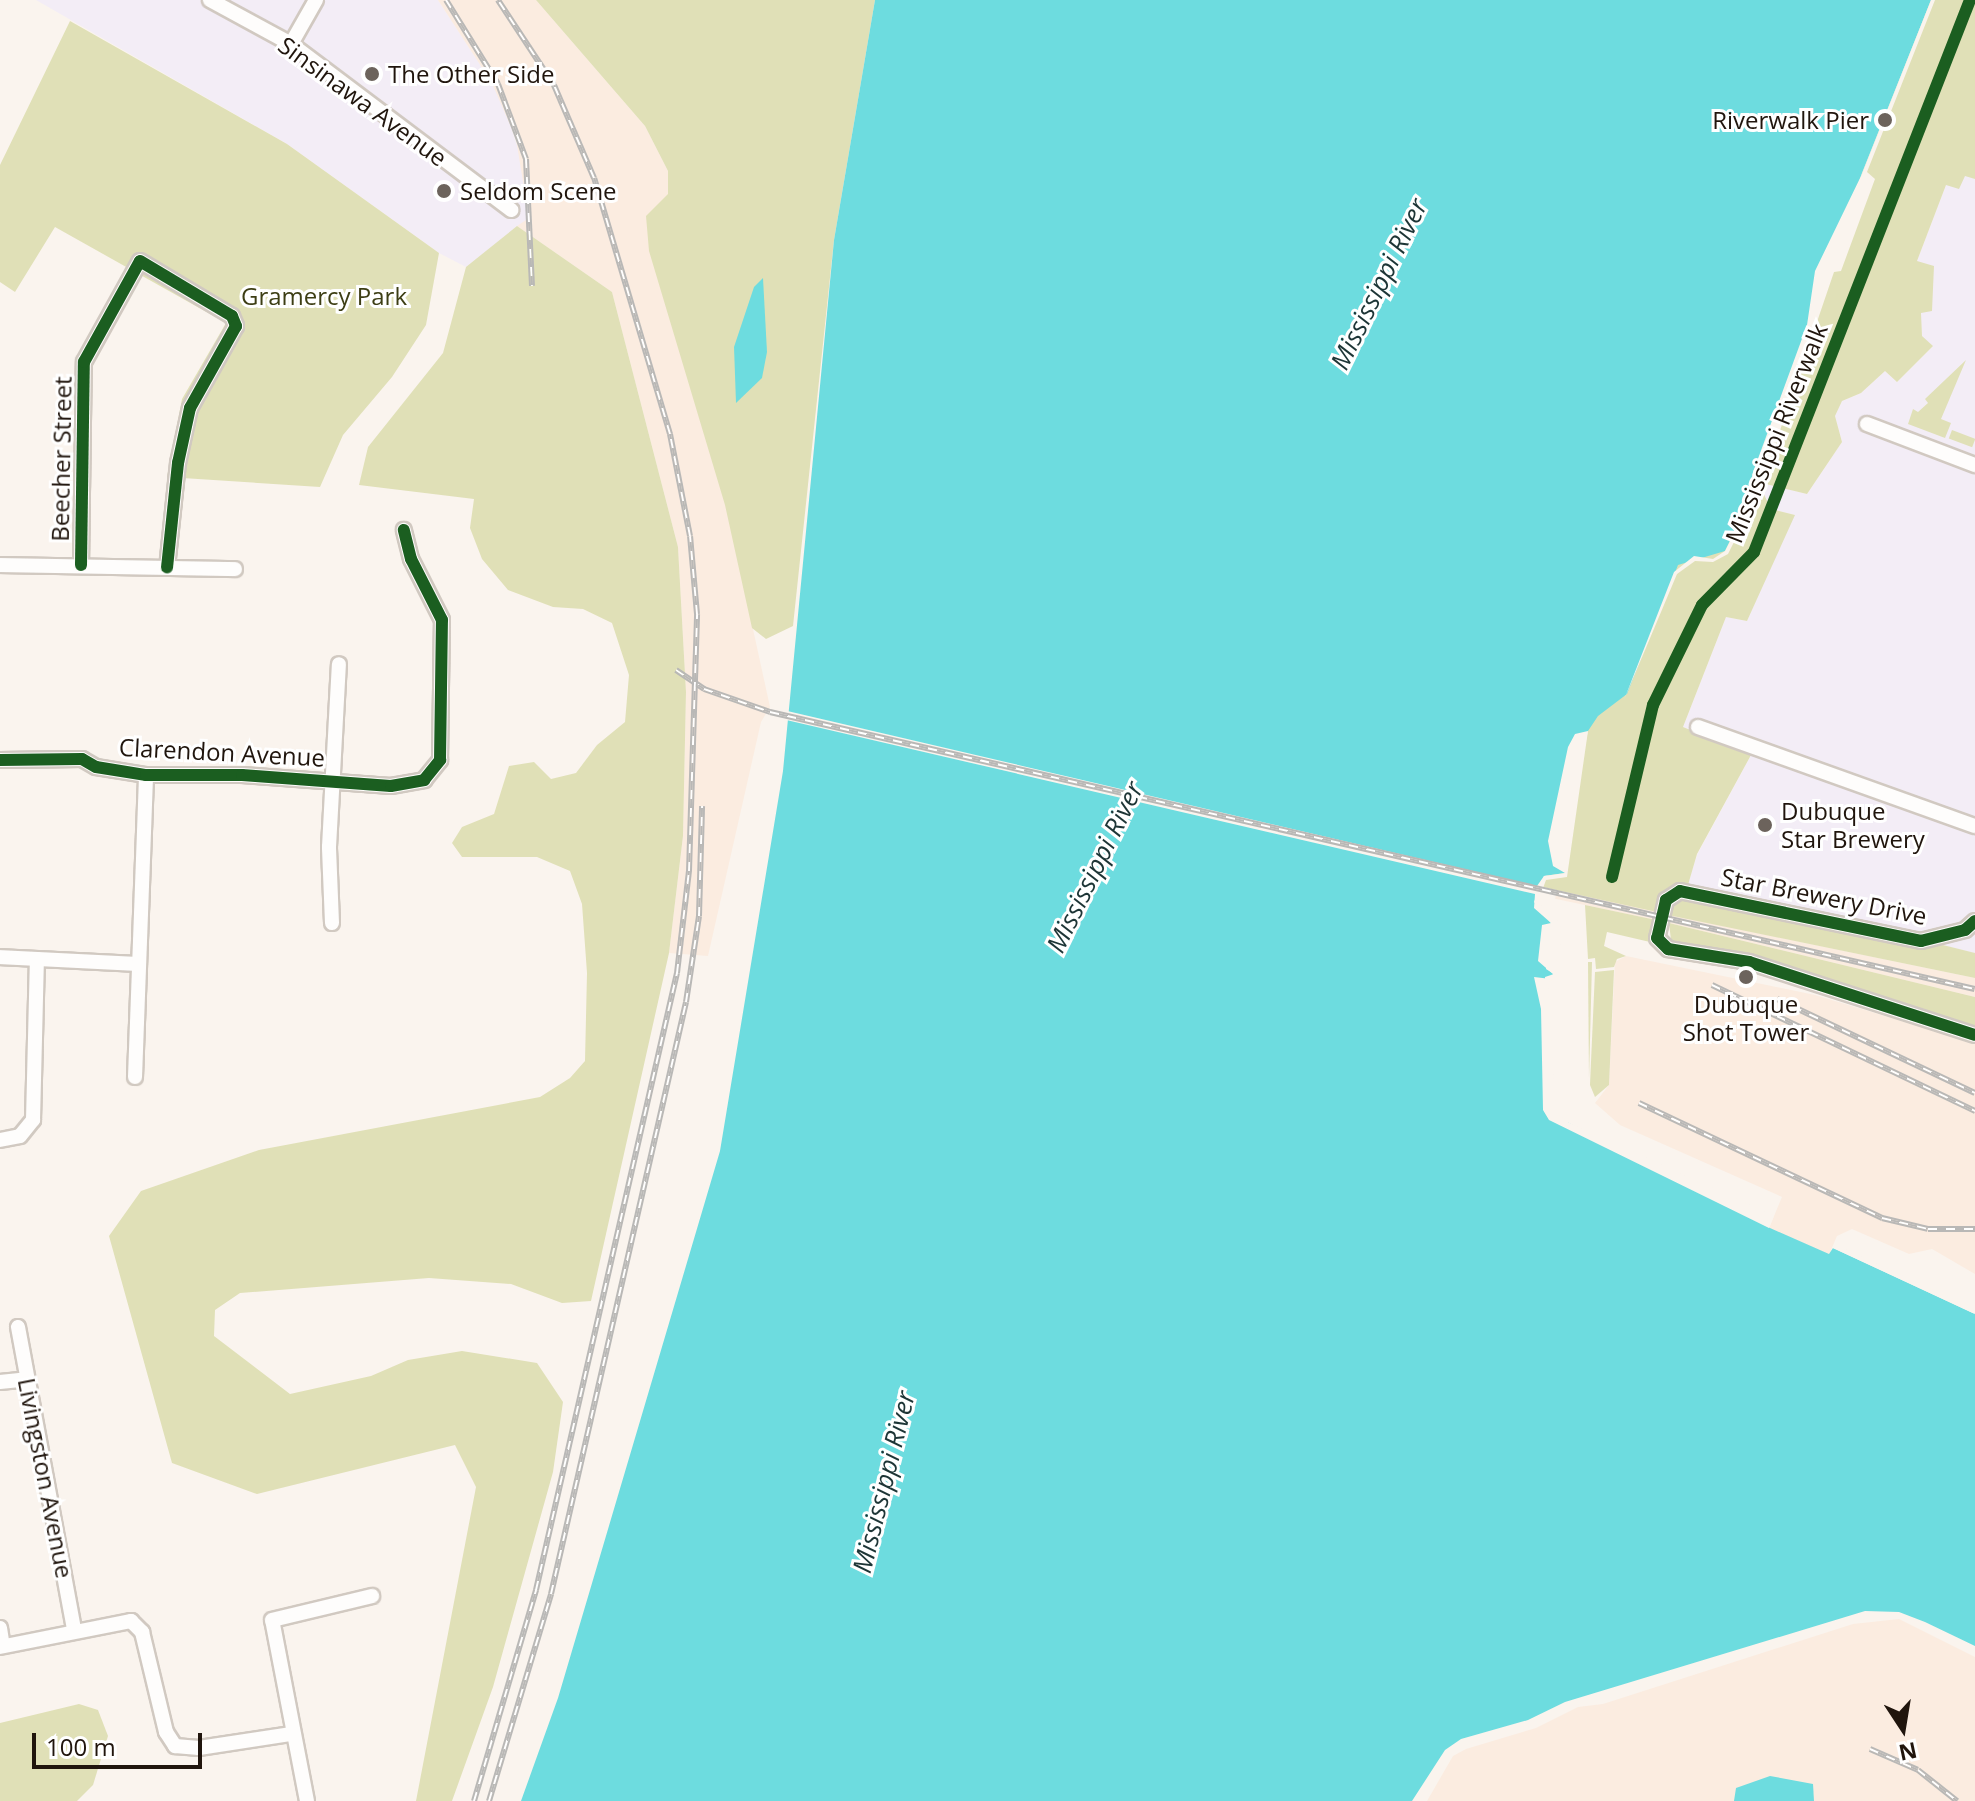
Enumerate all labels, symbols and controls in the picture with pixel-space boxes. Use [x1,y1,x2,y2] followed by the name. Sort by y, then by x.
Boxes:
[273,30,453,172] street label: Sinsinawa Avenue
[388,60,554,88] place label: The Other Side
[363,65,381,83] marker: The Other Side
[1712,106,1869,134] place label: Riverwalk Pier
[1876,111,1894,129] marker: Riverwalk Pier
[460,177,617,205] place label: Seldom Scene
[435,182,453,200] marker: Seldom Scene
[1324,193,1434,375] water label: Mississippi River
[241,282,407,310] park label: Gramercy Park
[1719,319,1833,547] street label: Mississippi Riverwalk
[45,376,77,542] street label: Beecher Street
[118,732,326,772] street label: Clarendon Avenue
[1040,776,1150,958] water label: Mississippi River
[1781,797,1925,853] place label: Dubuque Star Brewery
[1756,816,1774,834] marker: Dubuque Star Brewery
[1719,862,1929,930] street label: Star Brewery Drive
[1737,968,1755,986] marker: Dubuque Shot Tower
[1683,990,1809,1046] place label: Dubuque Shot Tower
[12,1375,80,1581] street label: Livingston Avenue
[846,1388,922,1576] water label: Mississippi River
[1863,1689,1943,1769] north arrow
[36,1717,206,1767] scale bar
[46,1730,116,1763] text: 100 m
[1896,1736,1920,1769] text: N

